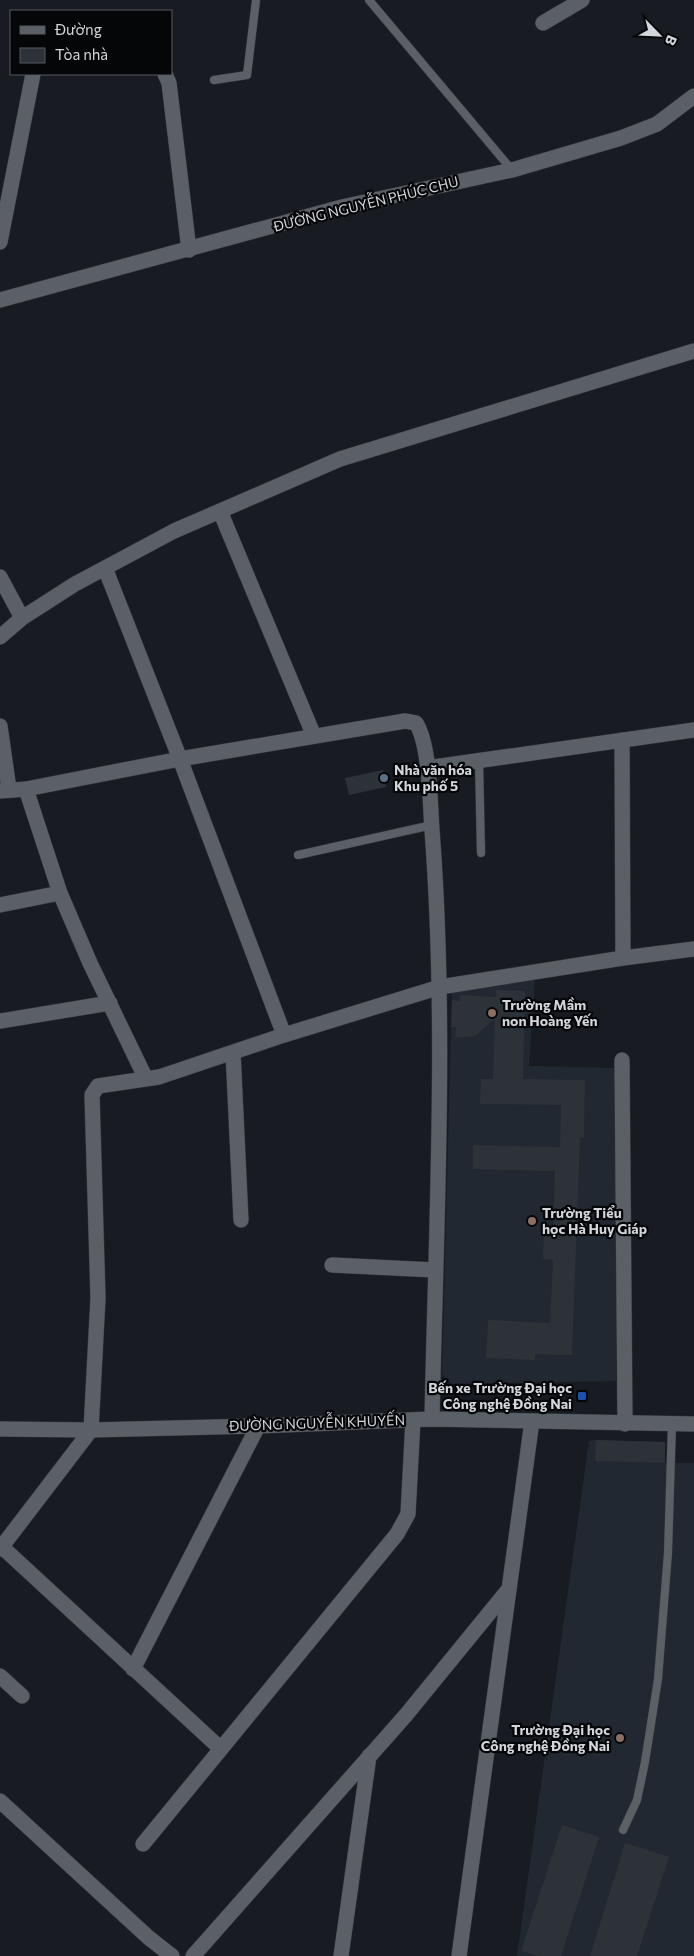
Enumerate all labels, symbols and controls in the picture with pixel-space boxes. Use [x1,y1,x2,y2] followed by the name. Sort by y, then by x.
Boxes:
[10,10,172,75] legend
[634,10,684,60] north arrow
[54,20,102,38] text: Đường
[662,33,681,48] text: B
[55,45,108,63] text: Tòa nhà
[270,170,460,235] street label: ĐƯỜNG NGUYỄN PHÚC CHU
[394,761,472,794] place label: Nhà văn hóa Khu phố 5
[378,772,390,784] marker: Nhà văn hóa Khu phố 5
[502,996,598,1029] place label: Trường Mầm non Hoàng Yến
[486,1007,498,1019] marker: Trường Mầm non Hoàng Yến
[542,1204,647,1237] place label: Trường Tiểu học Hà Huy Giáp
[526,1215,538,1227] marker: Trường Tiểu học Hà Huy Giáp
[428,1379,572,1412] place label: Bến xe Trường Đại học Công nghệ Đồng Nai
[576,1390,588,1402] marker: Bến xe Trường Đại học Công nghệ Đồng Nai
[228,1409,405,1434] street label: ĐƯỜNG NGUYỄN KHUYẾN
[481,1721,610,1754] place label: Trường Đại học Công nghệ Đồng Nai
[614,1732,626,1744] marker: Trường Đại học Công nghệ Đồng Nai

